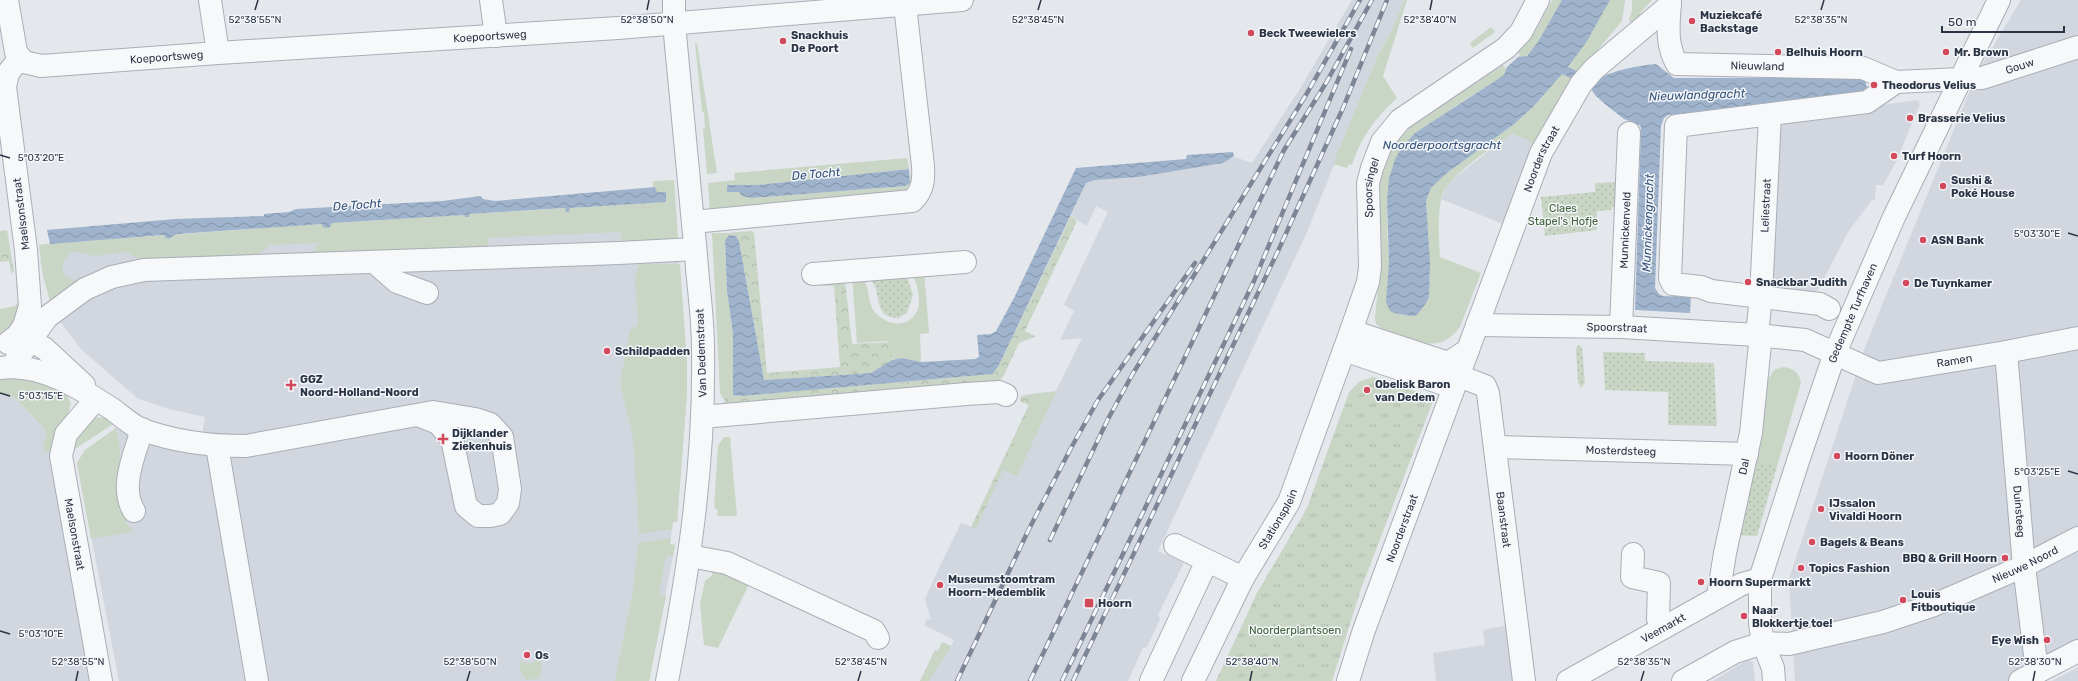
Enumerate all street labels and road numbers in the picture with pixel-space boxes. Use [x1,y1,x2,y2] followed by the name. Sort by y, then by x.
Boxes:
[453,28,527,45] street label: Koepoortsweg
[130,48,204,66] street label: Koepoortsweg
[2004,56,2036,77] street label: Gouw
[1730,59,1785,73] street label: Nieuwland
[1521,123,1563,194] street label: Noorderstraat
[1362,156,1382,218] street label: Spoorsingel
[11,176,32,251] street label: Maelsonstraat
[1758,178,1774,233] street label: Leliestraat
[1617,191,1634,269] street label: Munnickenveld
[1826,261,1880,365] street label: Gedempte Turfhaven
[693,308,710,398] street label: Van Dedemstraat
[1587,321,1648,336] street label: Spoorstraat
[1936,352,1973,370] street label: Ramen
[1585,444,1656,458] street label: Mosterdsteeg
[1736,457,1752,476] street label: Dal
[2010,485,2028,538] street label: Duinsteeg
[1256,487,1300,552] street label: Stationsplein
[1493,491,1513,549] street label: Baanstraat
[1384,492,1421,564] street label: Noorderstraat
[62,497,87,572] street label: Maelsonstraat
[1990,543,2060,586] street label: Nieuwe Noord
[1639,610,1689,646] street label: Veemarkt

